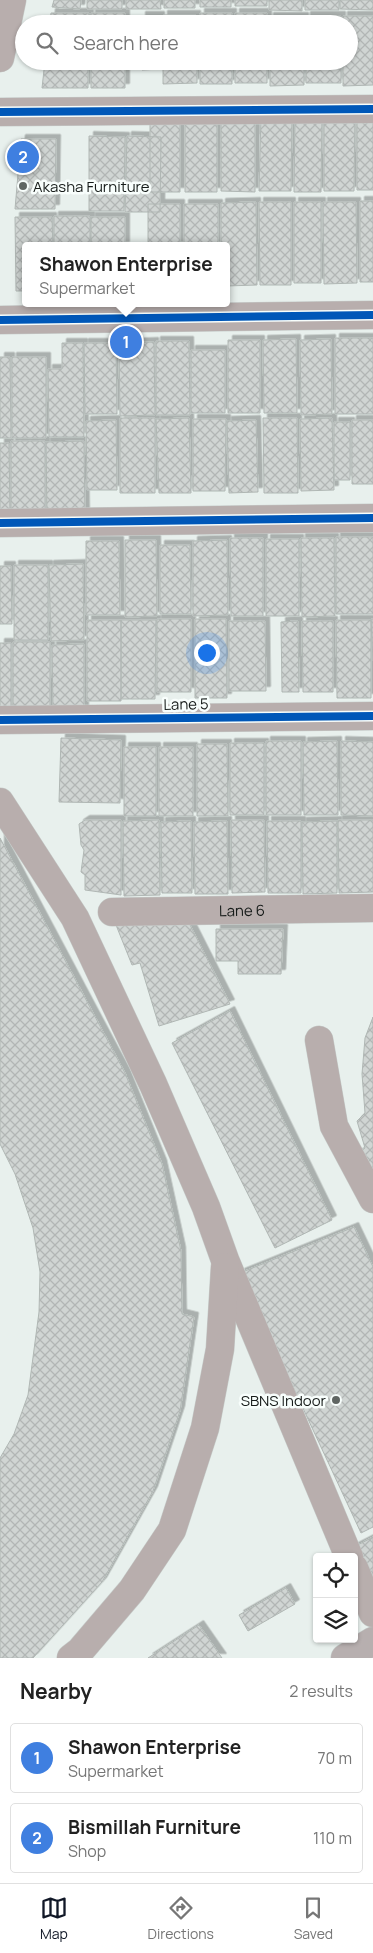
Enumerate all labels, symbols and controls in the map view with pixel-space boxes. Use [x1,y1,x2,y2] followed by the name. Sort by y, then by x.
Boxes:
[15,15,358,70] search box
[33,29,61,57] icon: search
[73,30,179,56] text: Search here
[7,138,39,176] pin: 2
[33,176,150,197] place label: Akasha Furniture
[17,180,29,192] marker: Akasha Furniture
[22,242,230,307] popup
[39,251,213,277] text: Shawon Enterprise
[39,277,135,299] text: Supermarket
[110,323,142,361] pin: 1
[194,640,220,666] your location
[163,693,209,715] street label: Lane 5
[219,899,265,921] street label: Lane 6
[241,1390,327,1411] place label: SBNS Indoor
[330,1394,342,1406] marker: SBNS Indoor
[313,1553,358,1643] map controls
[313,1553,358,1598] button: locate
[313,1598,358,1643] button: layers
[20,1677,92,1705] text: Nearby
[289,1680,353,1702] text: 2 results
[68,1734,241,1760] text: Shawon Enterprise
[33,1747,41,1769] text: 1
[317,1747,352,1769] text: 70 m
[68,1760,164,1782] text: Supermarket
[68,1814,241,1840] text: Bismillah Furniture
[32,1827,42,1849] text: 2
[313,1827,352,1849] text: 110 m
[68,1840,106,1862] text: Shop
[40,1894,68,1943] tab: Map
[148,1894,214,1943] tab: Directions
[294,1894,333,1943] tab: Saved

